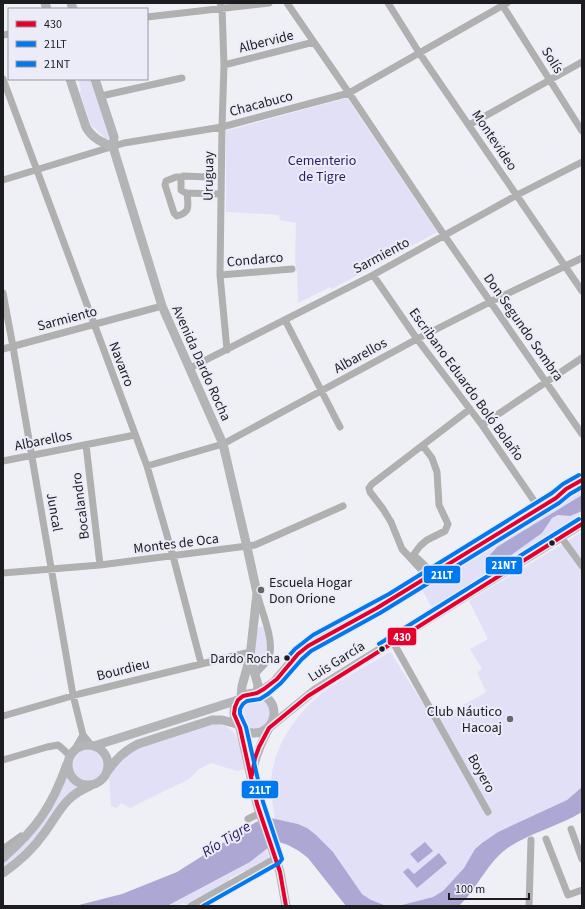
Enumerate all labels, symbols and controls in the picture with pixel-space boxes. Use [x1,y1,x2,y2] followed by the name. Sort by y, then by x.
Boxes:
[8,8,148,80] legend
[44,16,62,33] text: 430
[237,26,296,58] street label: Albervide
[44,36,67,53] text: 21LT
[536,43,568,78] street label: Solís
[44,56,71,73] text: 21NT
[227,86,295,122] street label: Chacabuco
[467,106,522,175] street label: Montevideo
[199,151,219,201] street label: Uruguay
[288,151,356,187] park label: Cementerio de Tigre
[350,233,413,279] street label: Sarmiento
[226,248,284,272] street label: Condarco
[478,270,568,385] street label: Don Segundo Sombra
[35,301,99,337] street label: Sarmiento
[167,302,236,424] street label: Avenida Dardo Rocha
[404,304,529,465] street label: Escribano Eduardo Boló Bolaño
[330,333,391,379] street label: Albarellos
[103,339,139,390] street label: Navarro
[13,426,74,456] street label: Albarellos
[67,471,95,541] street label: Bocalandro
[41,491,67,533] street label: Juncal
[132,529,220,559] street label: Montes de Oca
[547,538,557,548] unlabelled marker
[485,556,523,575] line badge: 21NT
[491,558,517,573] text: 21NT
[423,565,461,584] line badge: 21LT
[431,568,453,583] text: 21LT
[269,573,352,609] place label: Escuela Hogar Don Orione
[256,585,266,595] marker: Escuela Hogar Don Orione
[387,627,417,646] line badge: 430
[393,630,411,645] text: 430
[304,636,369,687] street label: Luis García
[377,644,387,654] unlabelled marker
[210,650,280,668] place label: Dardo Rocha
[282,653,292,663] marker: Dardo Rocha
[95,654,152,686] street label: Bourdieu
[427,702,502,738] place label: Club Náutico Hacoaj
[505,714,515,724] marker: Club Náutico Hacoaj
[462,750,500,796] street label: Boyero
[241,780,279,799] line badge: 21LT
[249,783,271,798] text: 21LT
[198,816,255,863] water label: Río Tigre
[449,875,529,901] scale bar
[455,881,485,898] text: 100 m

